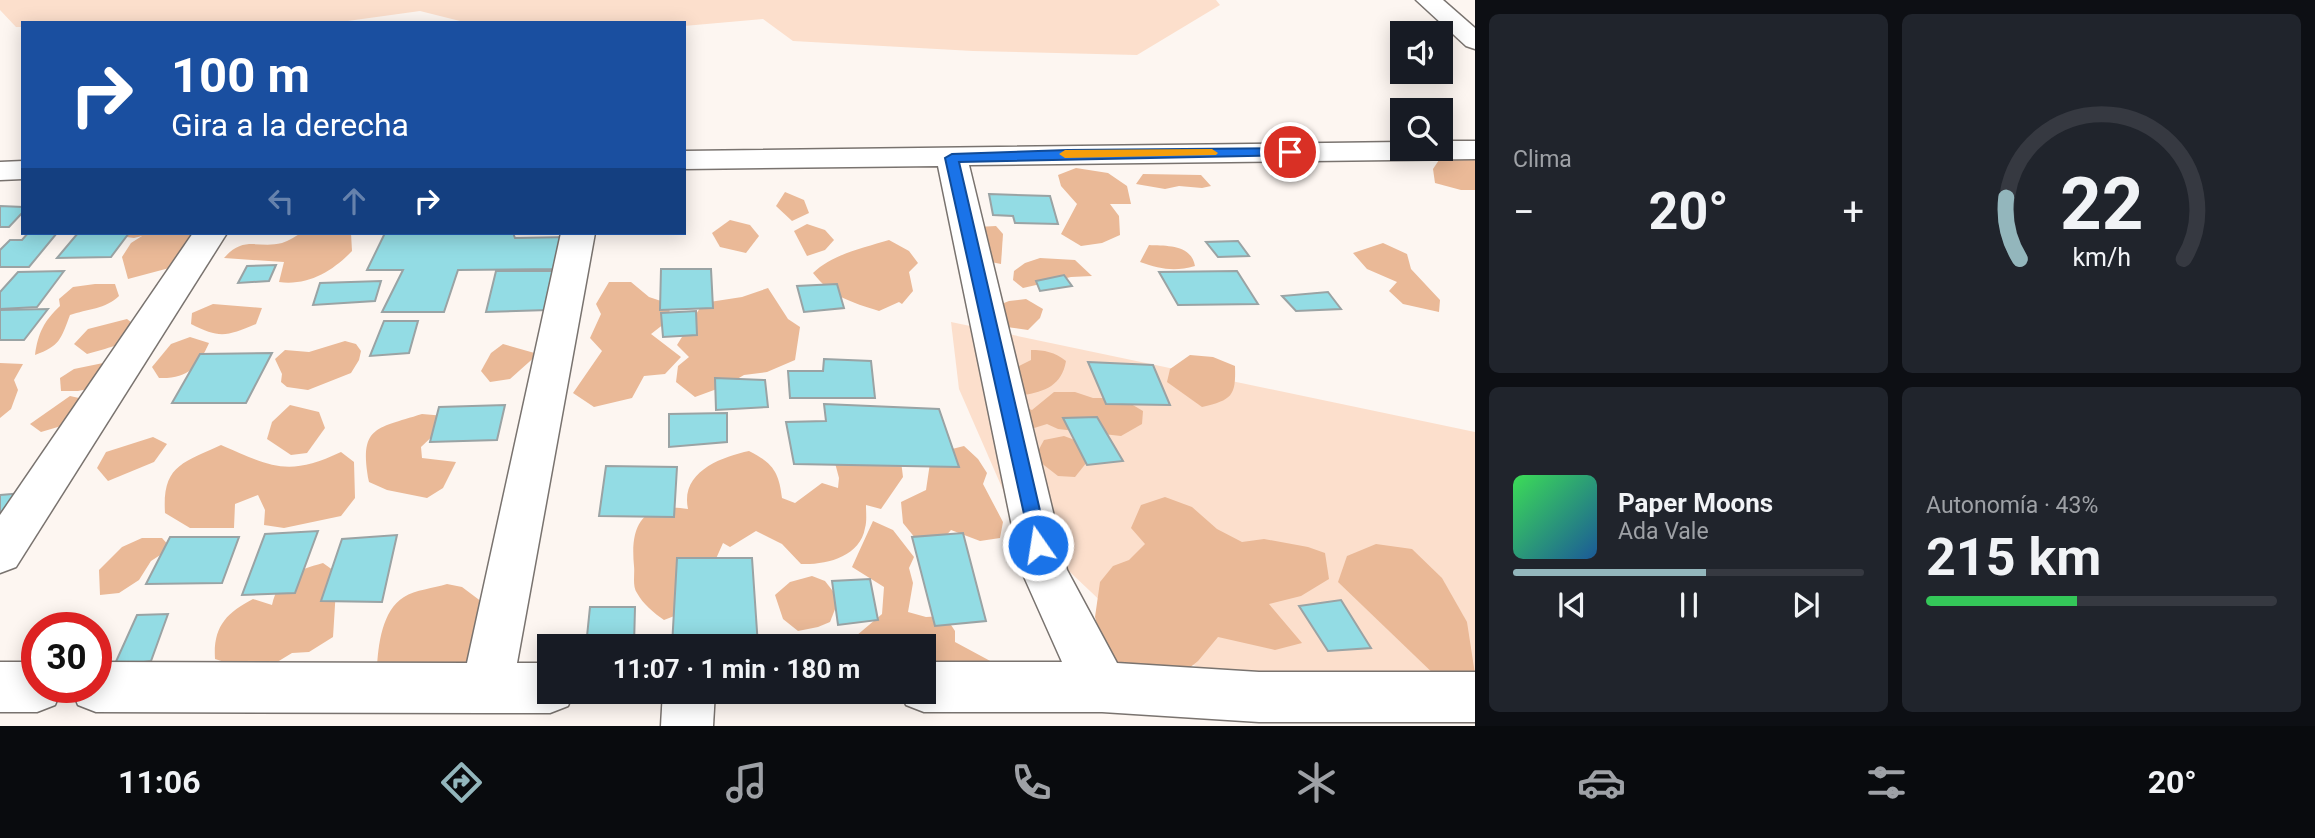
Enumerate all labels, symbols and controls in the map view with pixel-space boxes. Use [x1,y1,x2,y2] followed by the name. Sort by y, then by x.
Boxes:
[1390,21,1453,161] map controls
[1390,21,1453,84] button: sound
[171,47,310,104] text: 100 m
[56,49,147,140] icon: right
[1390,98,1453,161] button: search
[171,106,409,144] text: Gira a la derecha
[1260,122,1320,182] pin
[1271,133,1309,171] icon: arrive
[1513,146,1572,173] text: Clima
[2060,162,2143,248] text: 22
[1649,181,1729,242] text: 20°
[262,182,300,220] icon: left
[335,182,373,220] icon: ahead
[408,182,446,220] icon: right
[1513,190,1535,234] text: −
[1842,190,1864,234] text: +
[2072,243,2131,272] text: km/h
[1618,488,1773,518] text: Paper Moons
[1926,492,2098,519] text: Autonomía · 43%
[1001,508,1075,582] position arrow
[1618,518,1709,545] text: Ada Vale
[1926,527,2101,588] text: 215 km
[1553,586,1591,624] icon: previous
[1670,586,1708,624] icon: pause
[1787,586,1825,624] icon: next
[21,612,112,703] speed limit sign: 30
[613,654,860,684] text: 11:07 · 1 min · 180 m
[437,758,486,807] icon: directions
[722,758,771,807] icon: music
[1007,758,1056,807] icon: phone
[1292,758,1341,807] icon: climate
[1577,758,1626,807] icon: car
[1862,758,1911,807] icon: filters
[118,763,201,801] text: 11:06
[2148,763,2197,801] text: 20°

